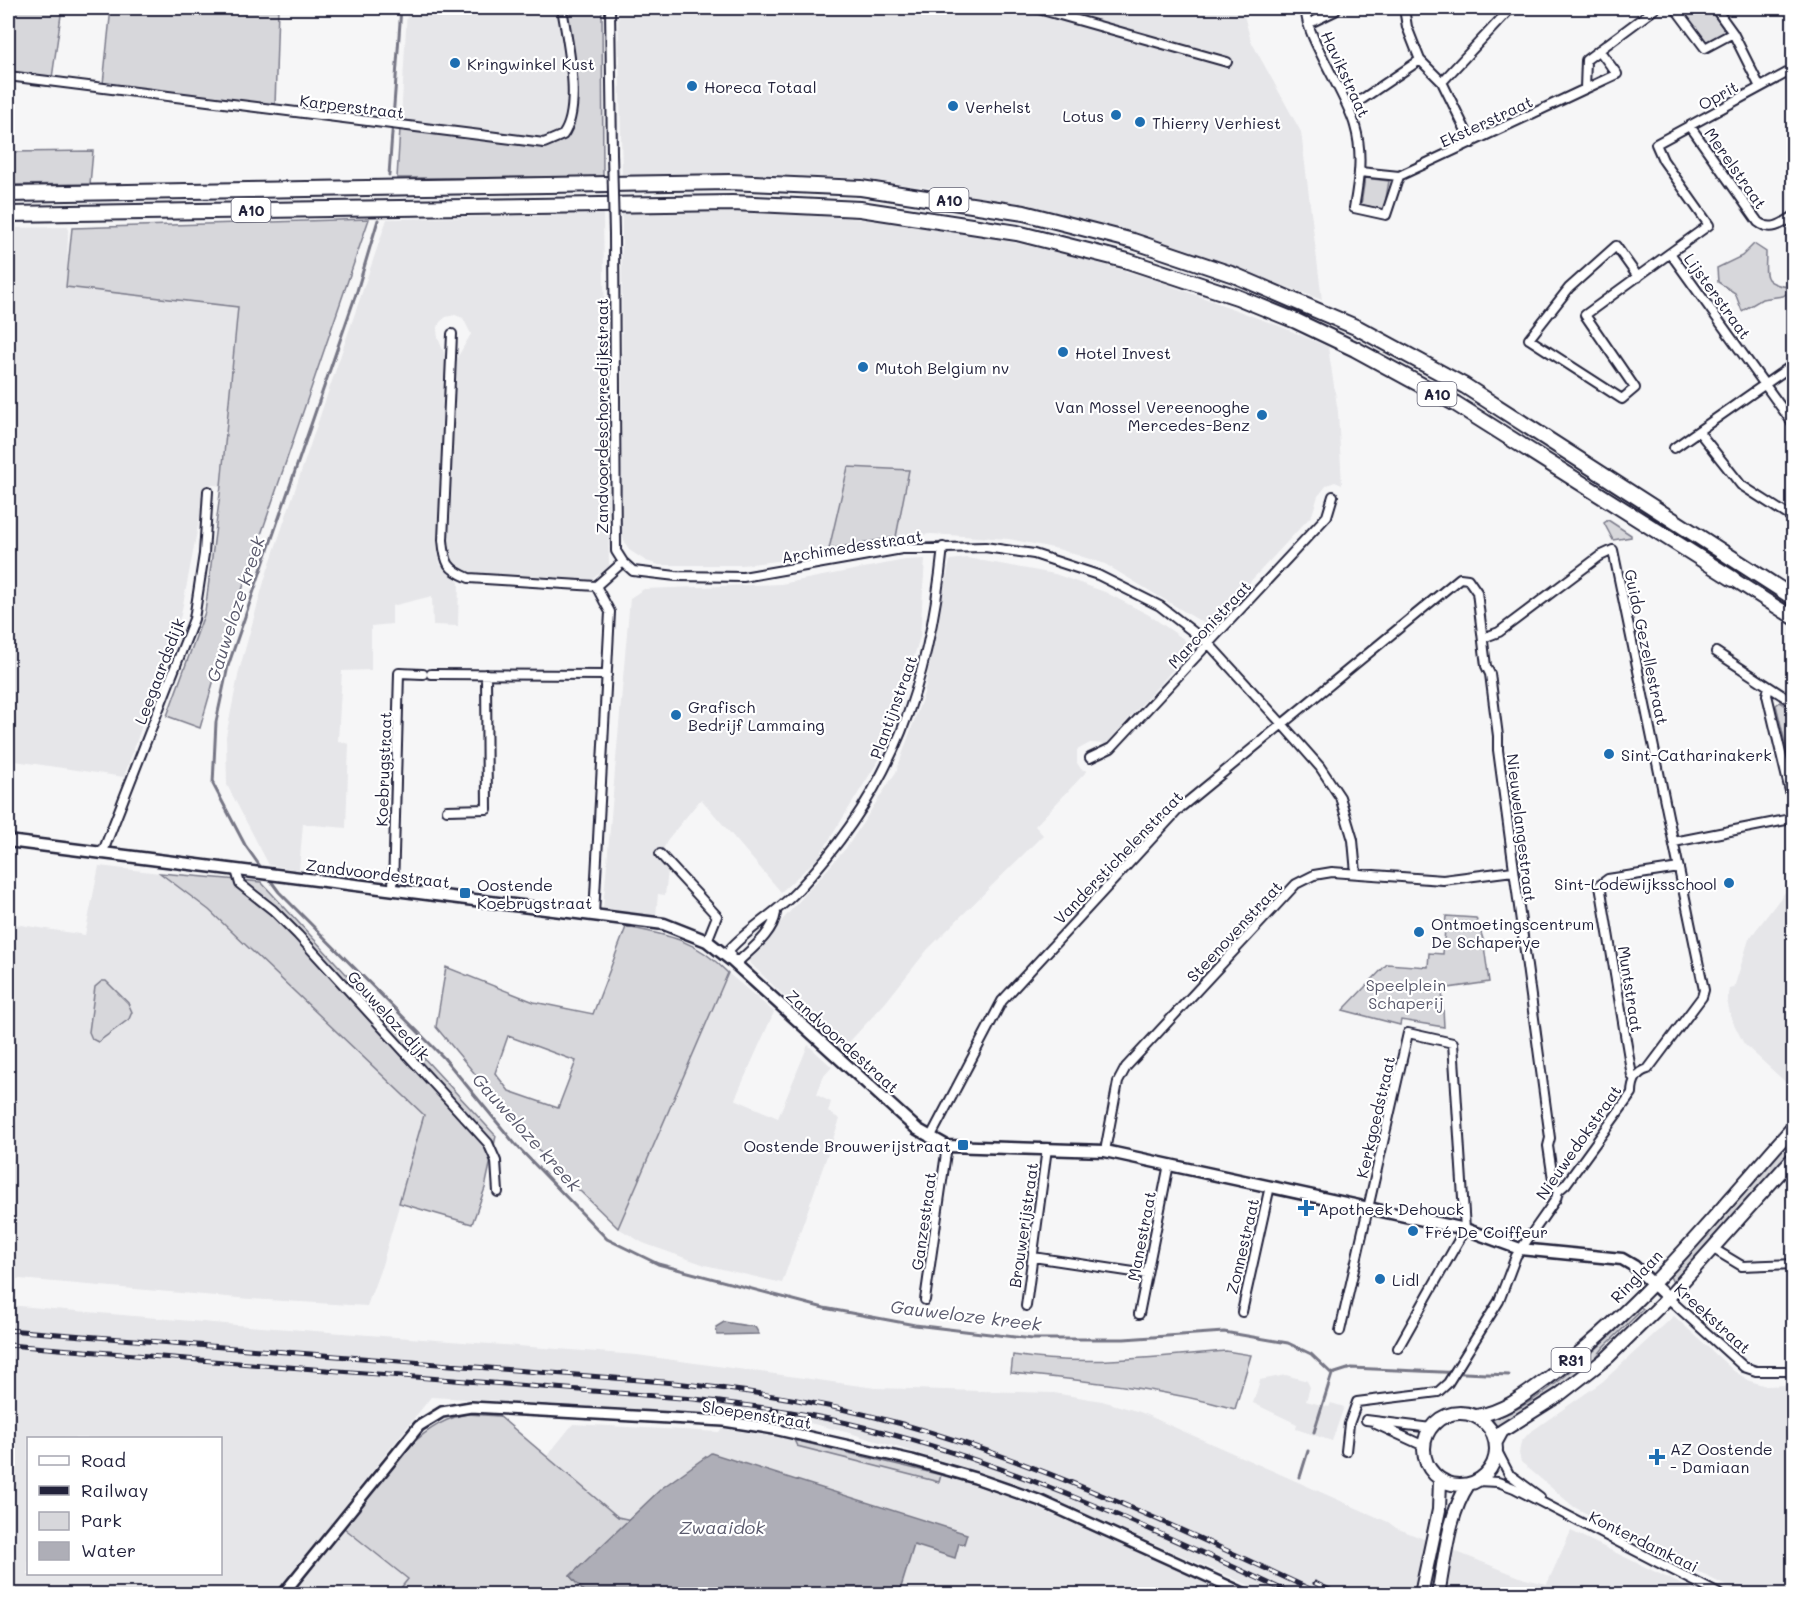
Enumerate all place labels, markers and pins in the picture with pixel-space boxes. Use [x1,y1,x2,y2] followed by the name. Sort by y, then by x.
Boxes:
[467,53,595,74] place label: Kringwinkel Kust
[448,56,462,70] marker: Kringwinkel Kust
[704,76,817,97] place label: Horeca Totaal
[685,79,699,93] marker: Horeca Totaal
[965,96,1031,117] place label: Verhelst
[946,99,960,113] marker: Verhelst
[1063,105,1104,126] place label: Lotus
[1109,108,1123,122] marker: Lotus
[1152,112,1281,133] place label: Thierry Verhiest
[1133,115,1147,129] marker: Thierry Verhiest
[1075,342,1171,363] place label: Hotel Invest
[1056,345,1070,359] marker: Hotel Invest
[875,357,1009,378] place label: Mutoh Belgium nv
[856,360,870,374] marker: Mutoh Belgium nv
[1055,396,1250,435] place label: Van Mossel Vereenooghe Mercedes-Benz
[1255,408,1269,422] marker: Van Mossel Vereenooghe Mercedes-Benz
[688,696,825,735] place label: Grafisch Bedrijf Lammaing
[669,708,683,722] marker: Grafisch Bedrijf Lammaing
[1621,744,1772,765] place label: Sint-Catharinakerk
[1602,747,1616,761] marker: Sint-Catharinakerk
[1554,873,1717,894] place label: Sint-Lodewijksschool
[477,874,592,913] place label: Oostende Koebrugstraat
[1722,876,1736,890] marker: Sint-Lodewijksschool
[458,886,472,900] marker: Oostende Koebrugstraat
[1431,913,1594,952] place label: Ontmoetingscentrum De Schaperye
[1412,925,1426,939] marker: Ontmoetingscentrum De Schaperye
[743,1135,951,1156] place label: Oostende Brouwerijstraat
[956,1138,970,1152] marker: Oostende Brouwerijstraat
[1318,1198,1464,1219] place label: Apotheek Dehouck
[1299,1201,1313,1215] marker: Apotheek Dehouck
[1425,1221,1548,1242] place label: Fré De Coiffeur
[1406,1224,1420,1238] marker: Fré De Coiffeur
[1392,1269,1419,1290] place label: Lidl
[1373,1272,1387,1286] marker: Lidl
[1670,1438,1773,1477] place label: AZ Oostende - Damiaan
[1648,1448,1666,1466] marker: AZ Oostende - Damiaan

